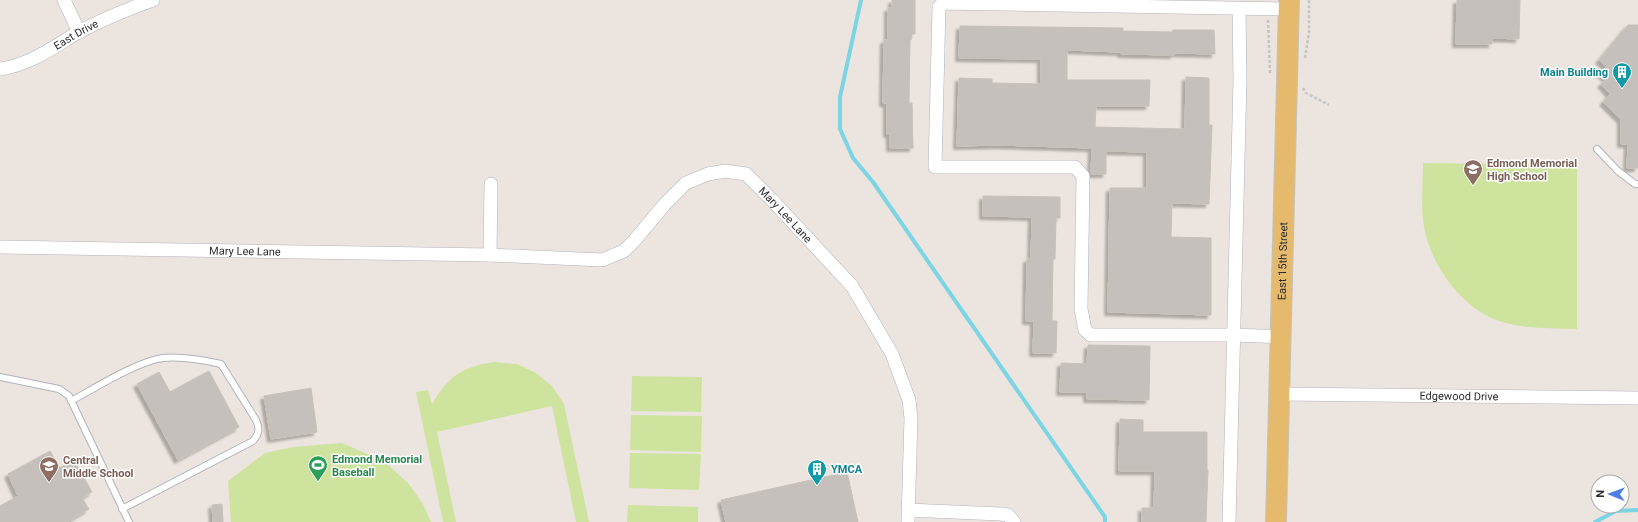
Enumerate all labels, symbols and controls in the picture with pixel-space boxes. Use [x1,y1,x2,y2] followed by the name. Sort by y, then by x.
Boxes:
[51,17,100,52] street label: East Drive
[1611,61,1633,89] building icon: Main Building
[1540,66,1608,79] place label: Main Building
[1487,157,1577,183] place label: Edmond Memorial High School
[1462,158,1484,186] school or university icon: Edmond Memorial High School
[756,184,815,245] street label: Mary Lee Lane
[1275,221,1290,300] street label: East 15th Street
[209,244,281,258] street label: Mary Lee Lane
[1419,389,1499,403] street label: Edgewood Drive
[332,453,422,479] place label: Edmond Memorial Baseball
[63,454,134,480] place label: Central Middle School
[307,454,329,482] sports icon: Edmond Memorial Baseball
[38,455,60,483] school or university icon: Central Middle School
[806,458,828,486] building icon: YMCA
[831,463,863,476] place label: YMCA
[1590,474,1630,514] north arrow
[1594,490,1607,498] text: N

